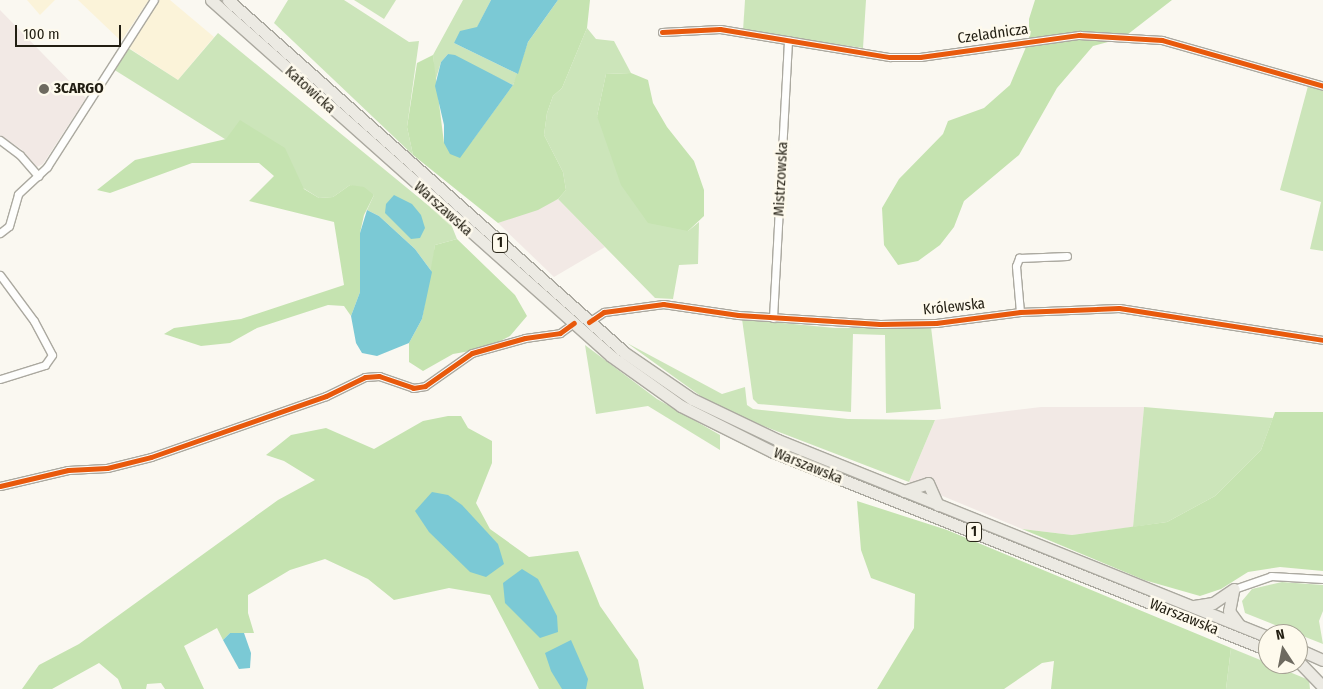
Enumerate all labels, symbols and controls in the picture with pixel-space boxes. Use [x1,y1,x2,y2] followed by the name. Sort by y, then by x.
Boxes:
[18,15,124,47] scale bar
[956,20,1030,48] street label: Czeladnicza
[23,25,60,43] text: 100 m
[281,63,339,117] street label: Katowicka
[54,80,104,98] place label: 3CARGO
[38,83,50,95] marker: 3CARGO
[770,141,792,217] street label: Mistrzowska
[410,178,476,240] street label: Warszawska
[491,232,509,254] road number: 1
[922,295,986,319] street label: Królewska
[771,444,845,488] street label: Warszawska
[965,520,983,544] road number: 1
[1147,595,1221,639] street label: Warszawska
[1258,624,1308,674] north arrow
[1274,626,1286,644] text: N

